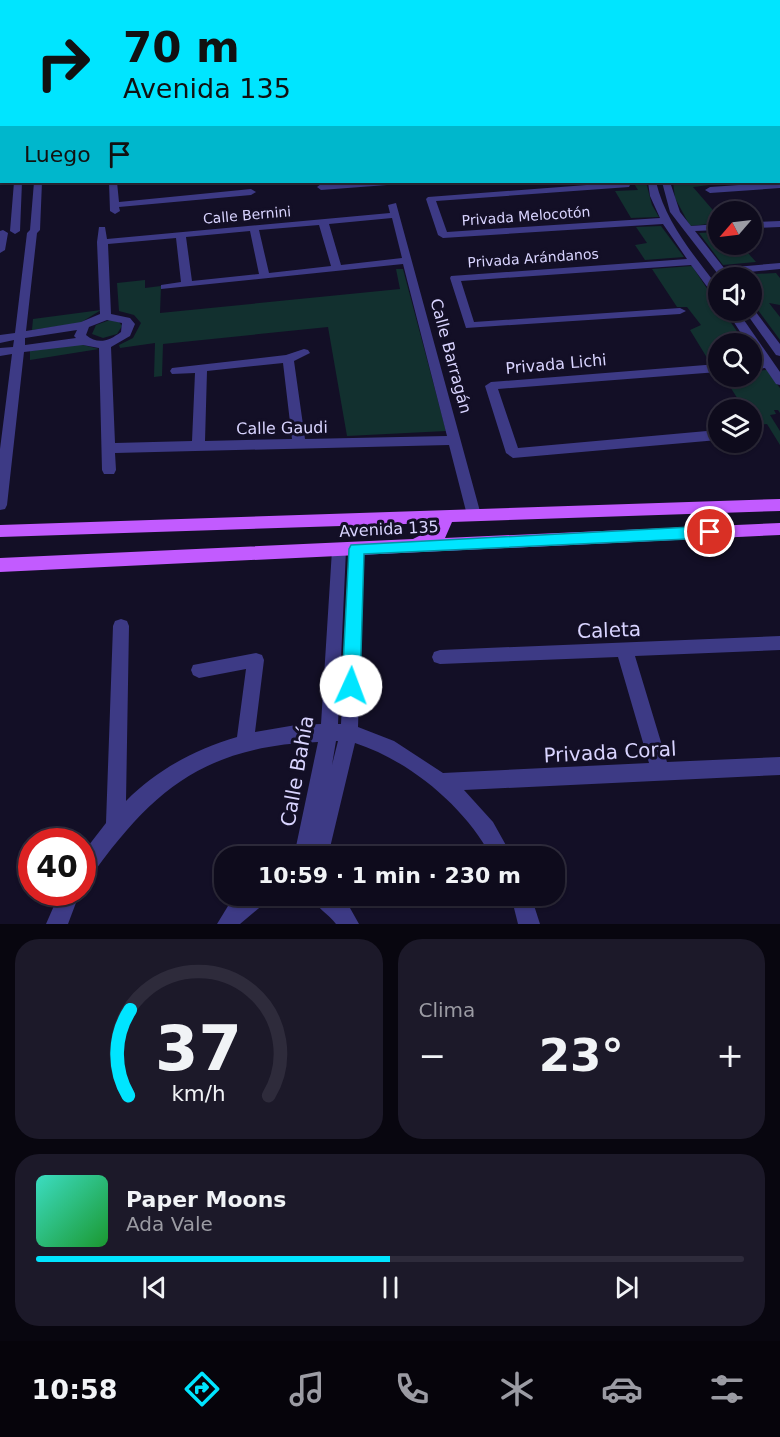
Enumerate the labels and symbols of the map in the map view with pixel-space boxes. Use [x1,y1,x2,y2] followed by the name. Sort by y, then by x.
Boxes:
[708,201,762,255] north arrow
[202,203,292,227] street label: Calle Bernini
[461,204,591,228] street label: Privada Melocotón
[467,245,599,271] street label: Privada Arándanos
[427,296,475,416] street label: Calle Barragán
[505,350,607,378] street label: Privada Lichi
[236,418,328,438] street label: Calle Gaudi
[684,506,735,557] pin
[339,517,439,541] street label: Avenida 135
[577,617,641,643] street label: Caleta
[319,654,383,718] position arrow
[275,714,319,828] street label: Calle Bahía
[543,737,677,767] street label: Privada Coral
[18,828,96,906] speed limit sign: 40

